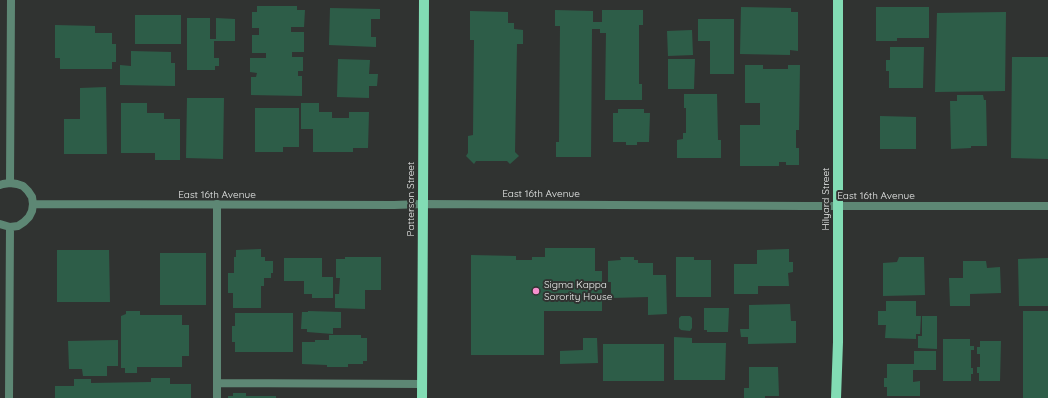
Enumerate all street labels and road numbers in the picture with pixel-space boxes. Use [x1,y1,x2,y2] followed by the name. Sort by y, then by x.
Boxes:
[405,162,417,236] street label: Patterson Street
[820,168,832,230] street label: Hilyard Street
[502,188,580,200] street label: East 16th Avenue
[178,189,256,201] street label: East 16th Avenue
[837,190,915,202] street label: East 16th Avenue

